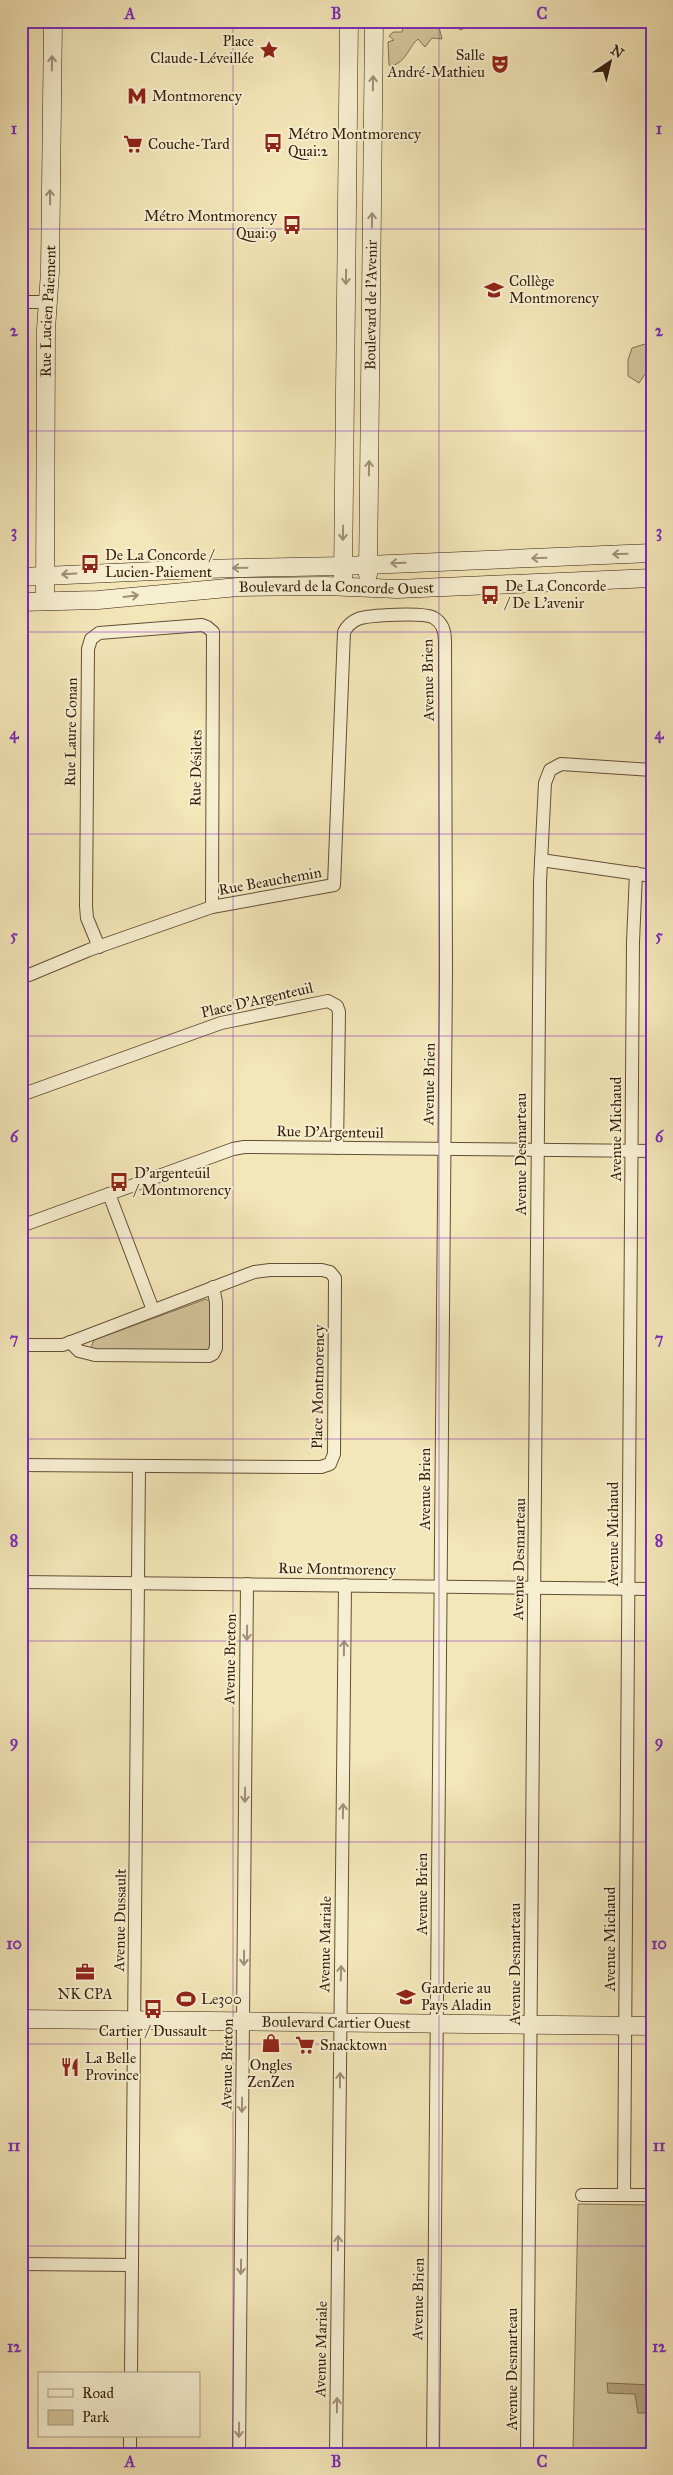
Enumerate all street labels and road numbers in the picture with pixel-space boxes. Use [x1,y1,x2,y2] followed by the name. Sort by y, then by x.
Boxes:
[361,239,381,370] street label: Boulevard de l'Avenir
[37,244,59,377] street label: Rue Lucien Paiement
[239,577,435,598] street label: Boulevard de la Concorde Ouest
[418,639,438,722] street label: Avenue Brien
[61,677,81,787] street label: Rue Laure Conan
[186,730,206,806] street label: Rue Désilets
[217,863,323,899] street label: Rue Beauchemin
[199,978,316,1022] street label: Place D'Argenteuil
[419,1043,439,1126] street label: Avenue Brien
[607,1076,625,1182] street label: Avenue Michaud
[512,1093,530,1216] street label: Avenue Desmarteau
[276,1122,385,1142] street label: Rue D'Argenteuil
[308,1324,328,1449] street label: Place Montmorency
[416,1448,434,1531] street label: Avenue Brien
[604,1481,622,1587] street label: Avenue Michaud
[509,1498,529,1621] street label: Avenue Desmarteau
[278,1559,397,1579] street label: Rue Montmorency
[220,1613,240,1706] street label: Avenue Breton
[413,1853,431,1936] street label: Avenue Brien
[110,1868,130,1972] street label: Avenue Dussault
[601,1886,619,1992] street label: Avenue Michaud
[315,1896,335,1993] street label: Avenue Mariale
[506,1903,524,2026] street label: Avenue Desmarteau
[261,2013,411,2032] street label: Boulevard Cartier Ouest
[217,2018,237,2111] street label: Avenue Breton
[408,2258,428,2341] street label: Avenue Brien
[311,2301,331,2398] street label: Avenue Mariale
[503,2308,521,2431] street label: Avenue Desmarteau

